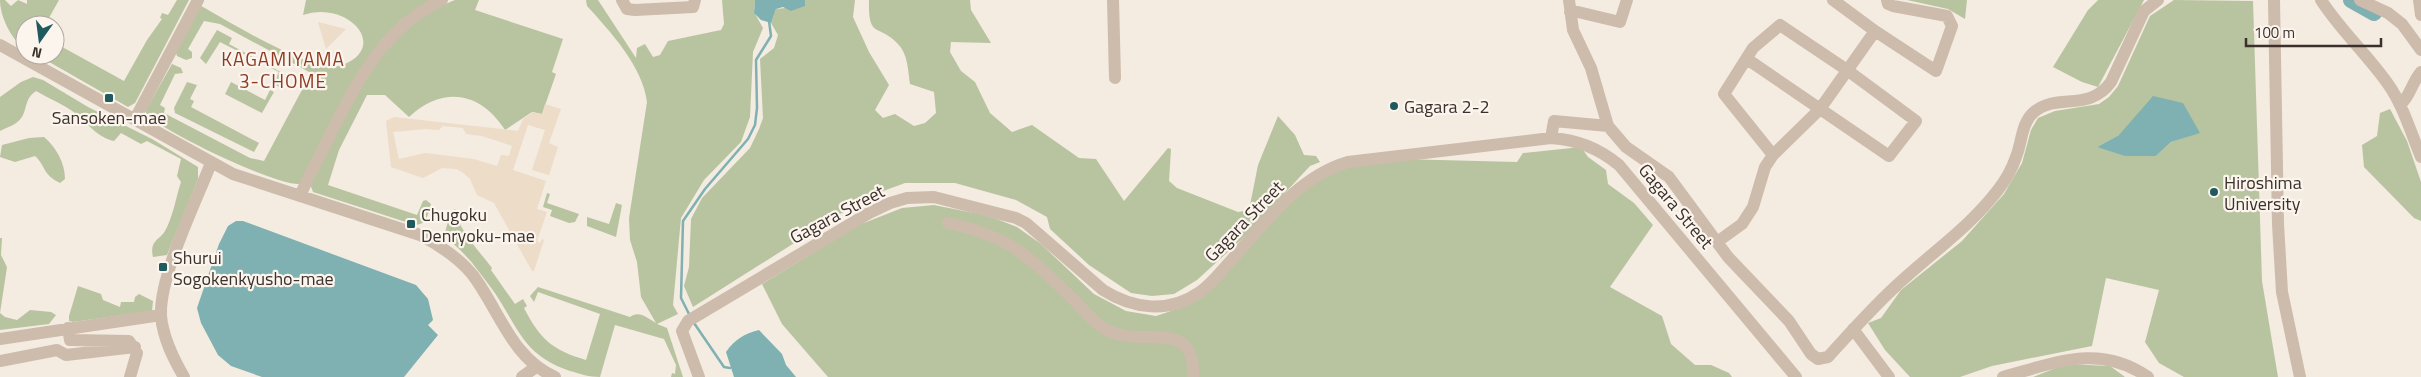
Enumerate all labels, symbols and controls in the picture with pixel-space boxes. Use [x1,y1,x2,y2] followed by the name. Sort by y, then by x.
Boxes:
[15,15,65,65] north arrow
[2246,15,2381,47] scale bar
[2254,21,2295,44] text: 100 m
[29,42,44,64] text: N
[221,44,345,95] district label: KAGAMIYAMA 3-CHOME
[103,92,115,104] marker: Sansoken-mae
[1404,93,1490,120] place label: Gagara 2-2
[1388,100,1400,112] marker: Gagara 2-2
[52,104,166,131] place label: Sansoken-mae
[1632,157,1720,255] street label: Gagara Street
[2224,169,2302,217] place label: Hiroshima University
[1198,174,1290,268] street label: Gagara Street
[785,177,890,250] street label: Gagara Street
[2208,186,2220,198] marker: Hiroshima University
[421,201,535,249] place label: Chugoku Denryoku-mae
[405,218,417,230] marker: Chugoku Denryoku-mae
[173,244,334,292] place label: Shurui Sogokenkyusho-mae
[157,261,169,273] marker: Shurui Sogokenkyusho-mae

